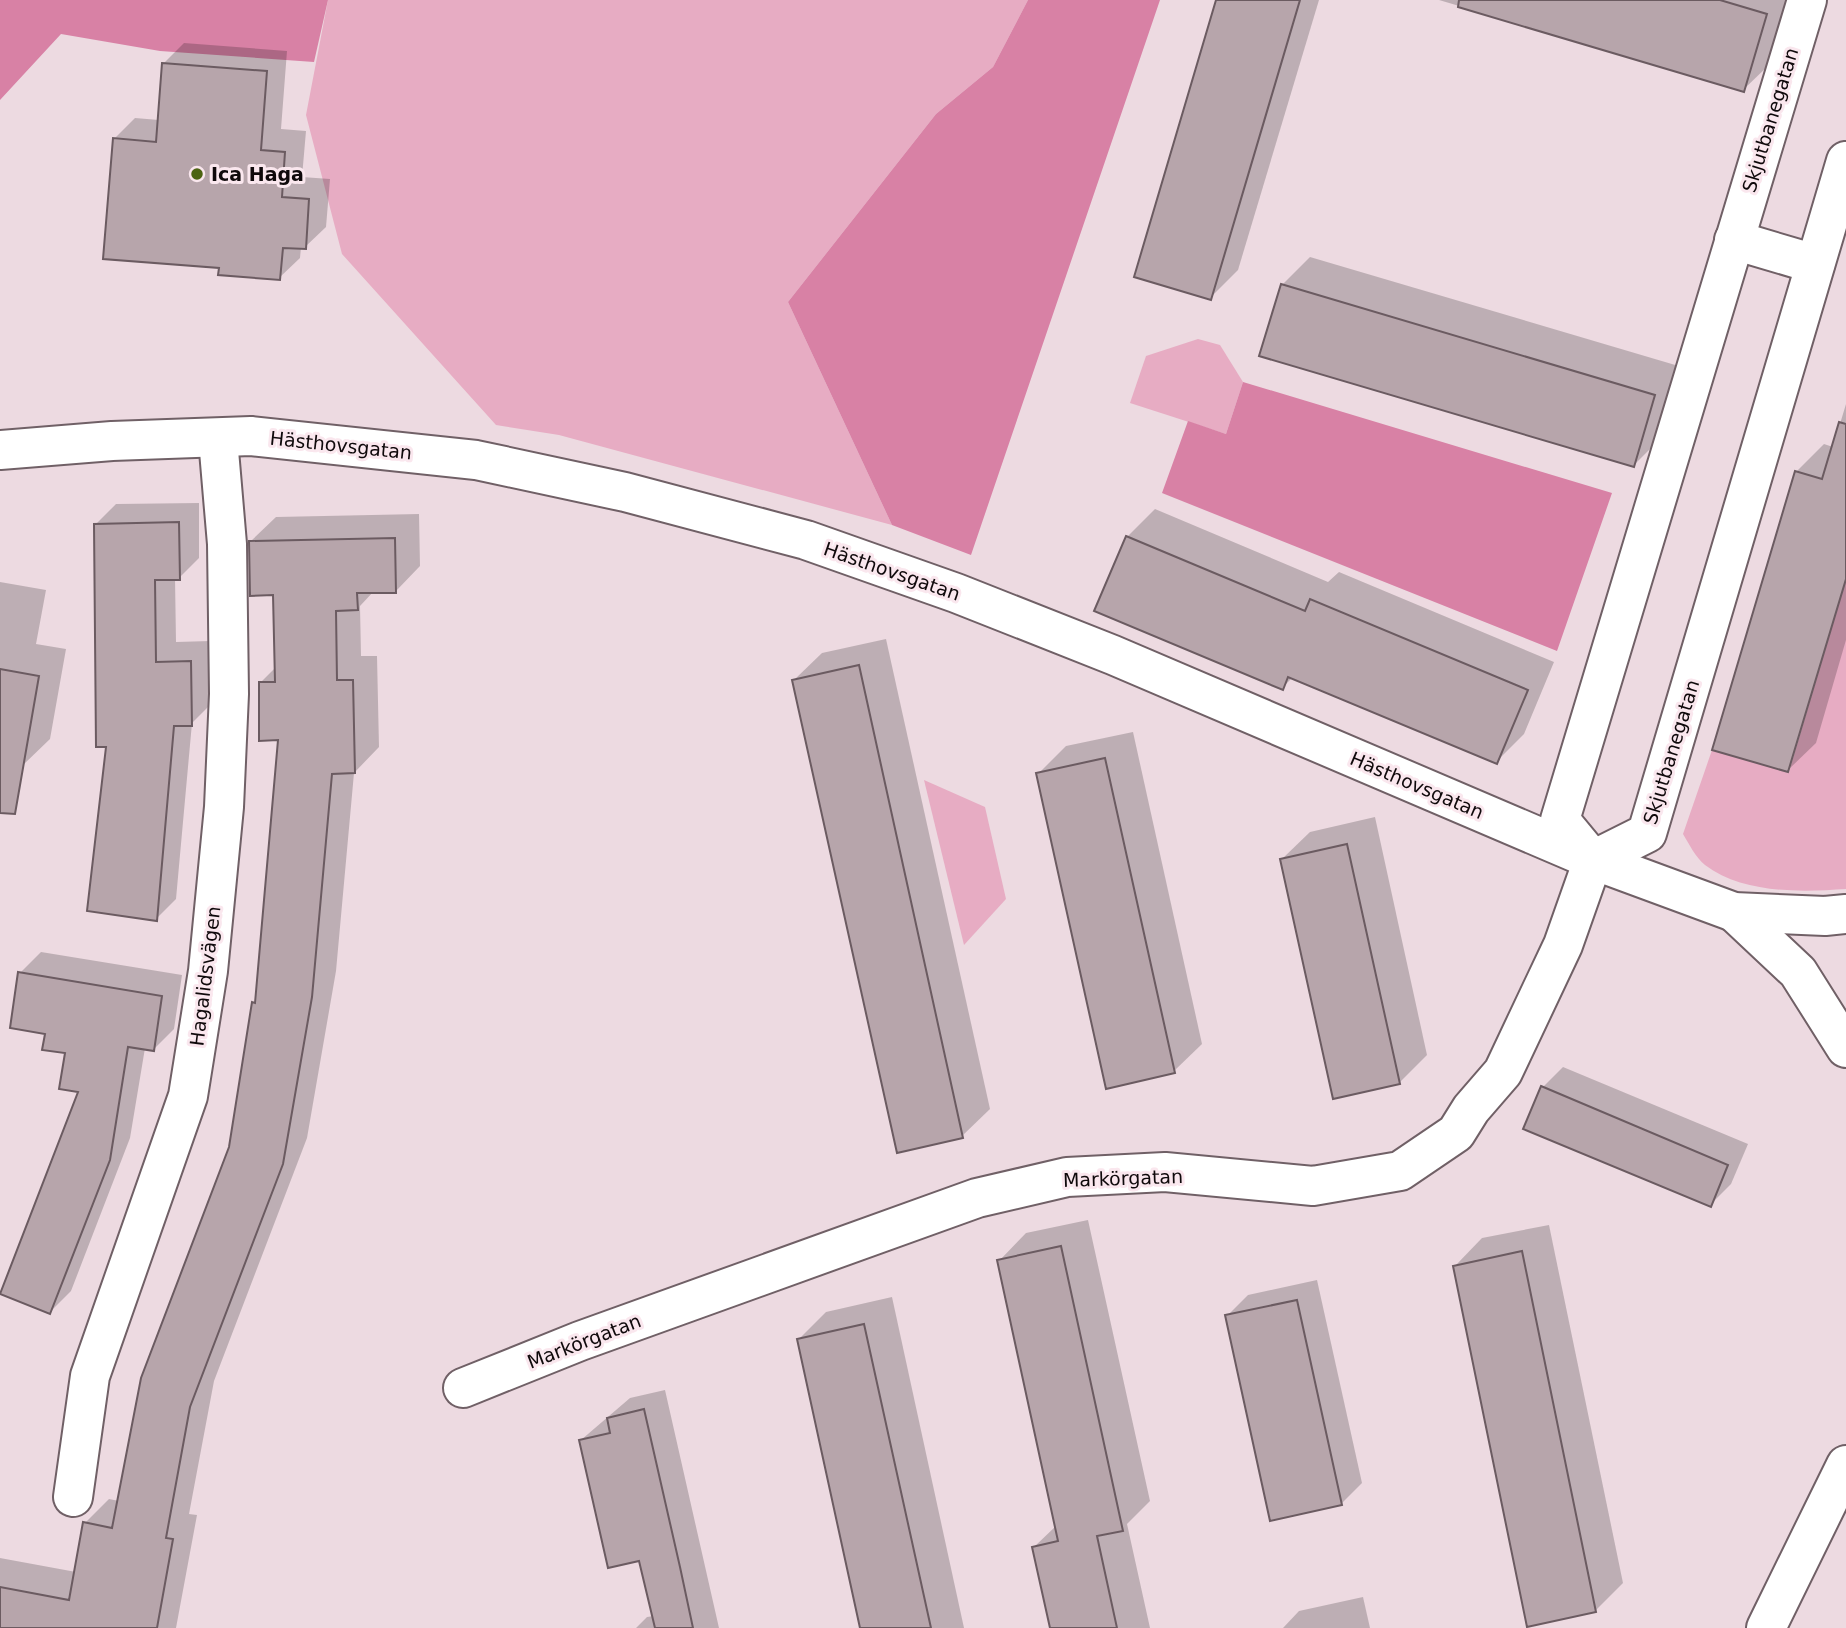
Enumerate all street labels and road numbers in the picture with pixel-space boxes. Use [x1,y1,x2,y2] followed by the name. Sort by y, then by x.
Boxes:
[1738,45,1802,195] street label: Skjutbanegatan
[269,427,413,463] street label: Hästhovsgatan
[821,537,963,605] street label: Hästhovsgatan
[1639,677,1703,827] street label: Skjutbanegatan
[1347,747,1487,823] street label: Hästhovsgatan
[185,905,225,1047] street label: Hagalidsvägen
[1063,1165,1183,1191] street label: Markörgatan
[524,1309,644,1373] street label: Markörgatan

